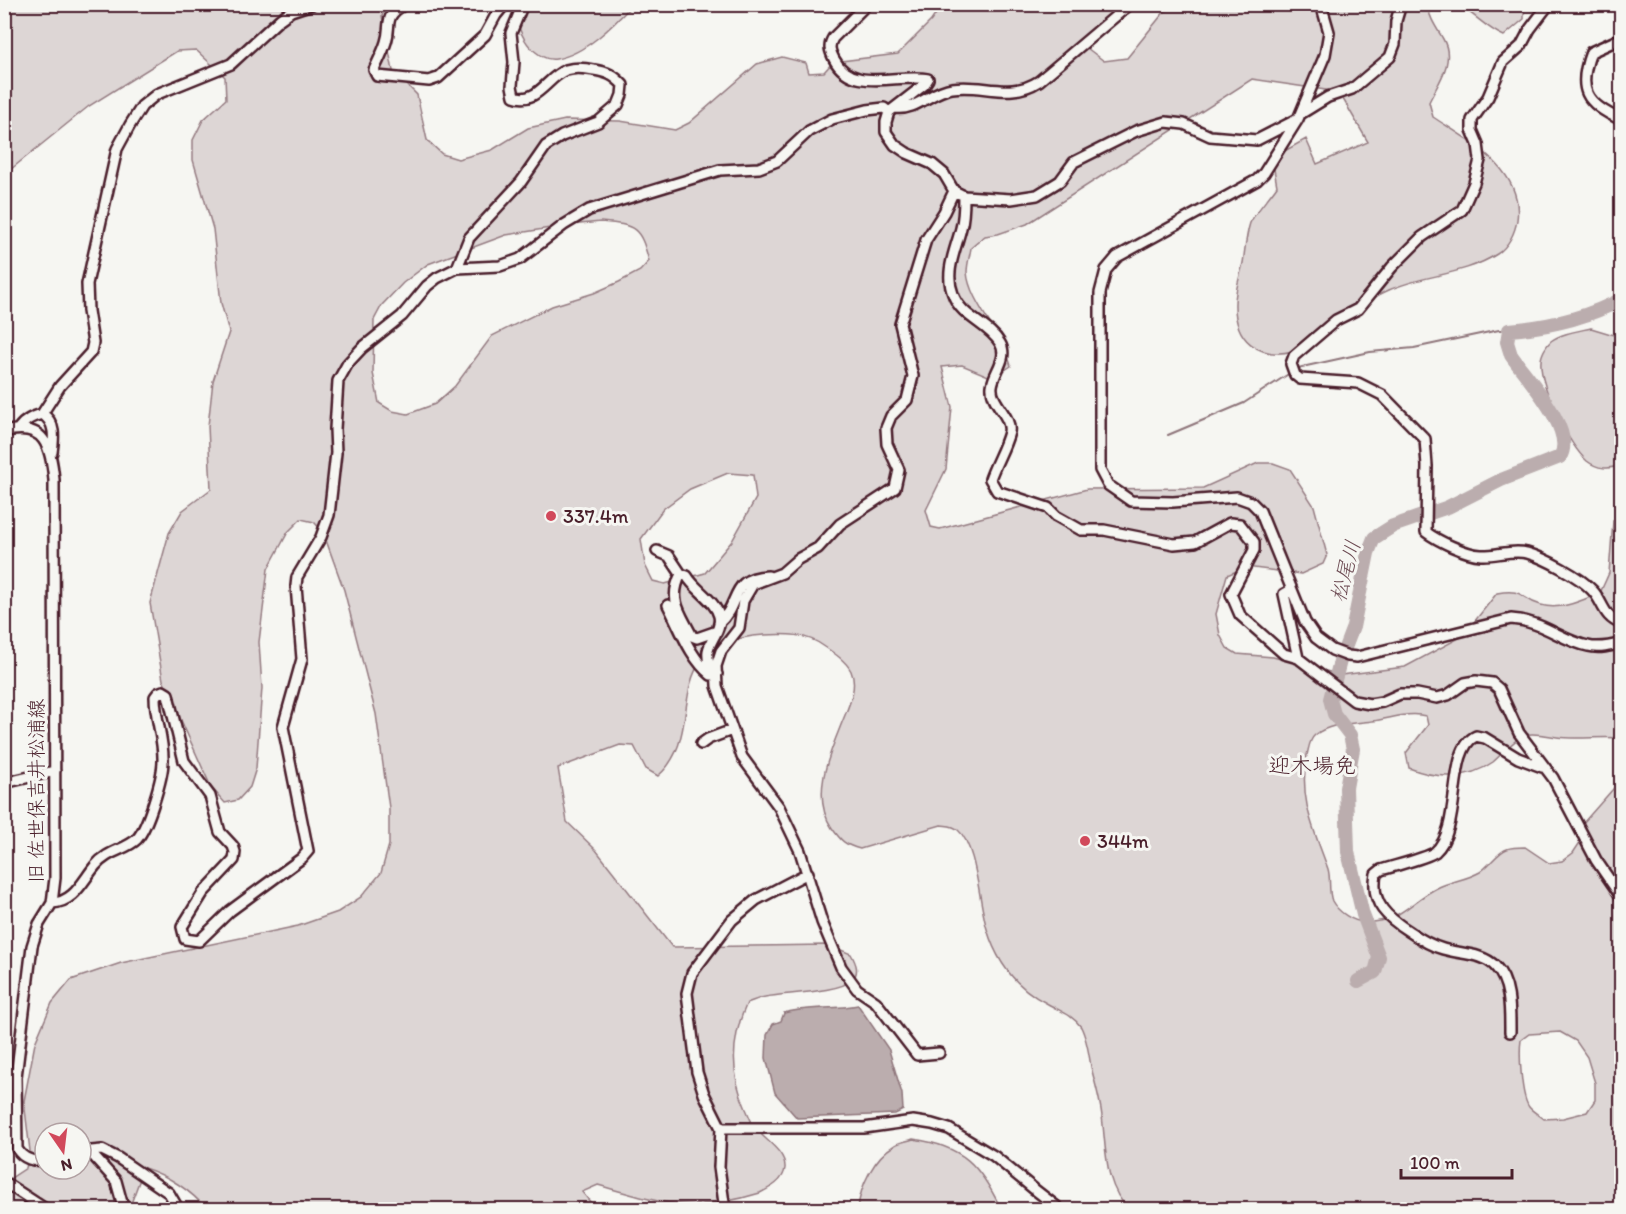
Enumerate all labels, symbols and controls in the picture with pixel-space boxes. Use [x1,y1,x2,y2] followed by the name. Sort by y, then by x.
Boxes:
[563,504,629,528] place label: 337.4m
[544,509,558,523] marker: 337.4m
[1325,537,1365,605] water label: 松尾川
[24,699,48,883] street label: 旧 佐世保吉井松浦線
[1268,752,1356,779] district label: 迎木場免
[1097,829,1149,853] place label: 344m
[1078,834,1092,848] marker: 344m
[33,1121,93,1181] north arrow
[1401,1142,1512,1180] scale bar
[1410,1152,1460,1174] text: 100 m
[59,1155,74,1176] text: N

